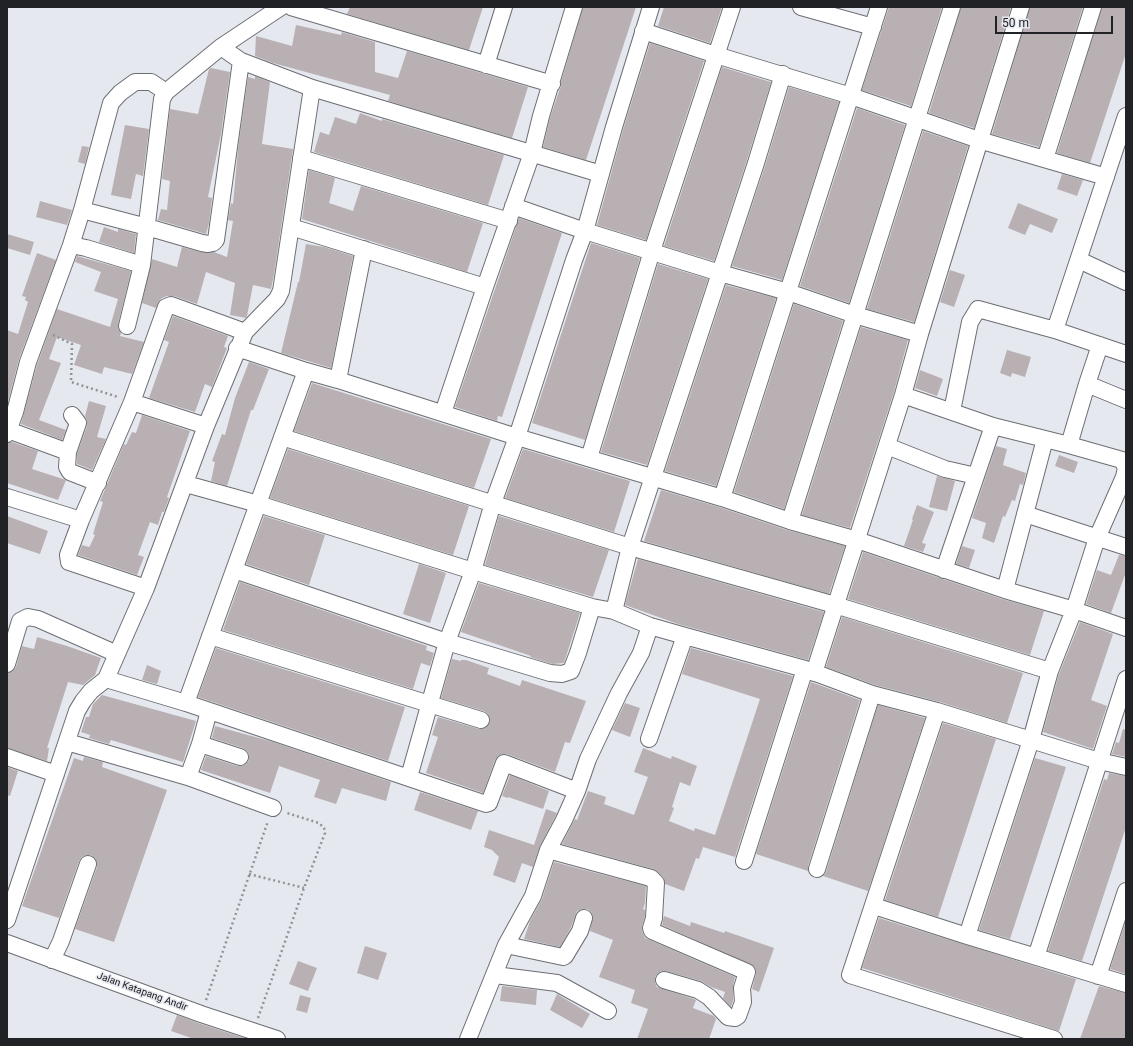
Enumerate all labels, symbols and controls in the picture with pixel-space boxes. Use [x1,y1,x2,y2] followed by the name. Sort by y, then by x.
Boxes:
[997,8,1115,34] scale bar
[1002,16,1029,30] text: 50 m
[95,970,189,1014] street label: Jalan Katapang Andir

